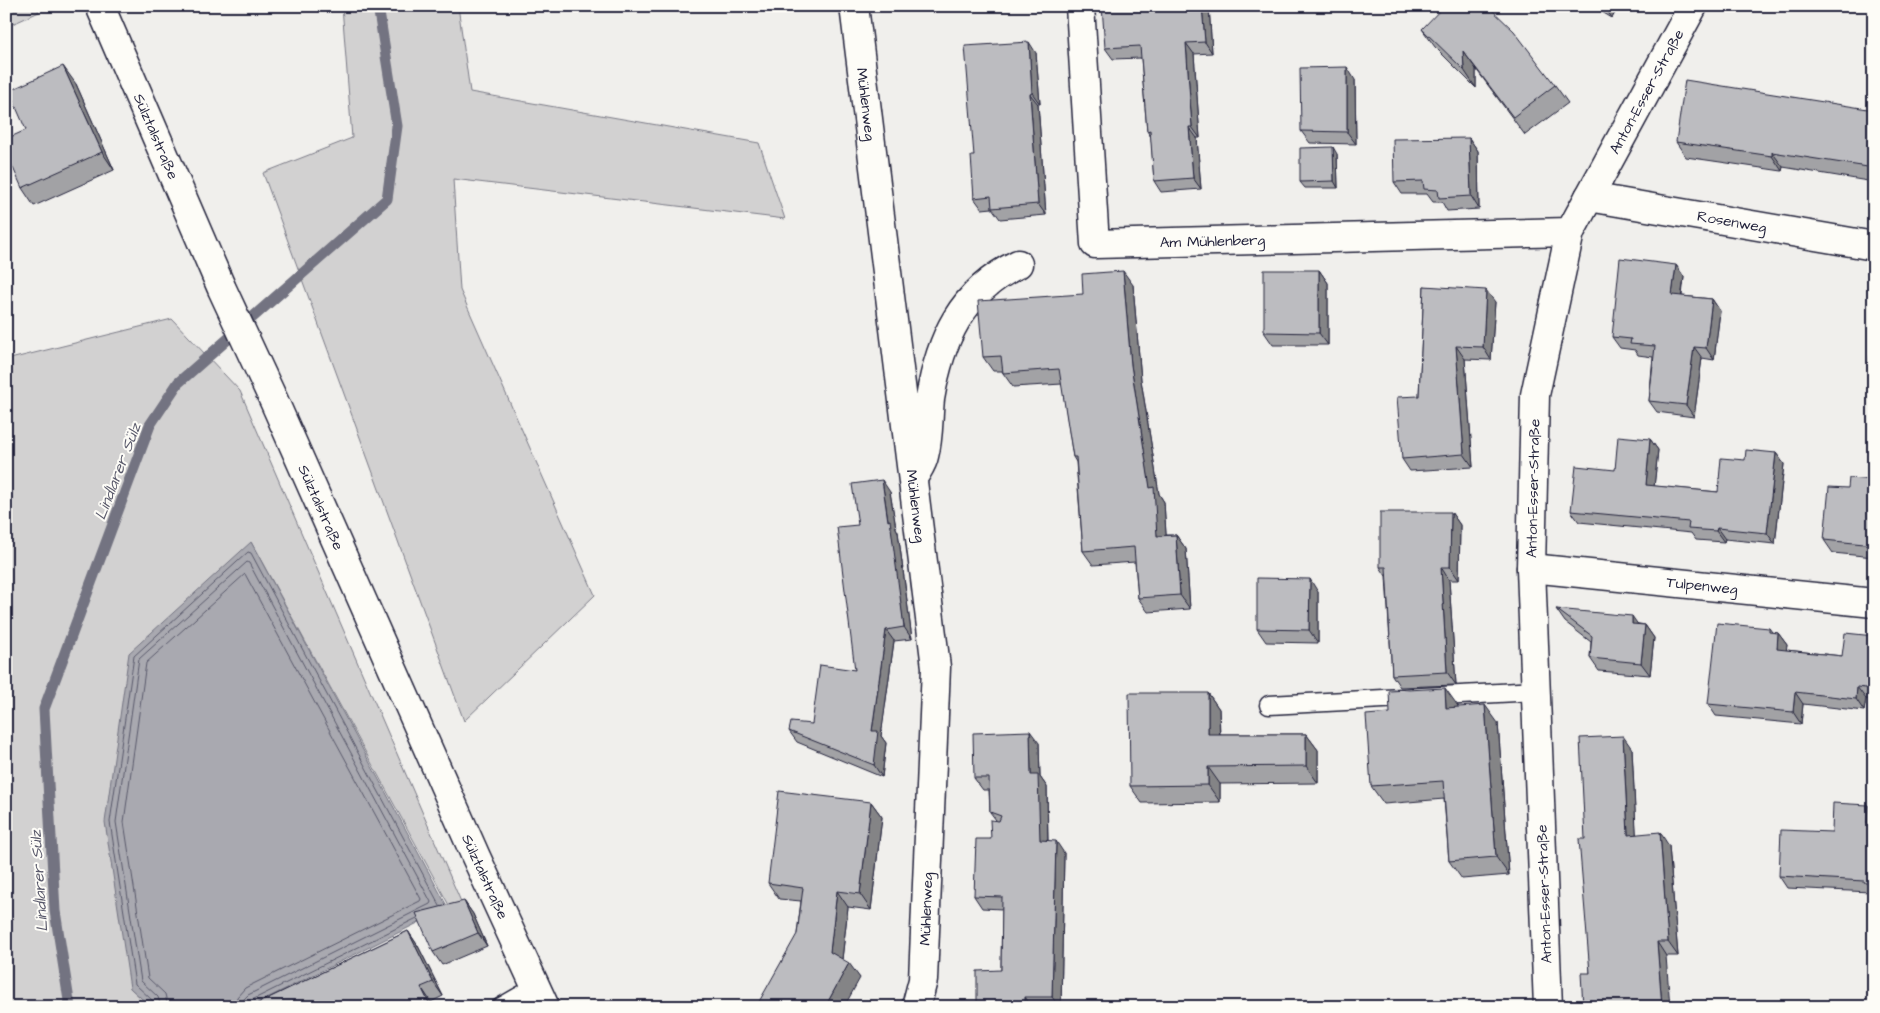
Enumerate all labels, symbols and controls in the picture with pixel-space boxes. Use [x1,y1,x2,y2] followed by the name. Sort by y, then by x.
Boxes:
[1604,26,1689,158] street label: Anton-Esser-Straße
[851,67,881,142] street label: Mühlenweg
[128,90,184,183] street label: Sülztalstraße
[1695,206,1768,239] street label: Rosenweg
[1160,230,1266,253] street label: Am Mühlenberg
[89,419,147,523] water label: Lindlarer Sülz
[1521,419,1545,558] street label: Anton-Esser-Straße
[293,462,349,554] street label: Sülztalstraße
[901,468,931,544] street label: Mühlenweg
[1666,572,1739,601] street label: Tulpenweg
[1532,824,1557,964] street label: Anton-Esser-Straße
[24,828,54,933] water label: Lindlarer Sülz
[456,831,513,923] street label: Sülztalstraße
[915,872,939,946] street label: Mühlenweg

